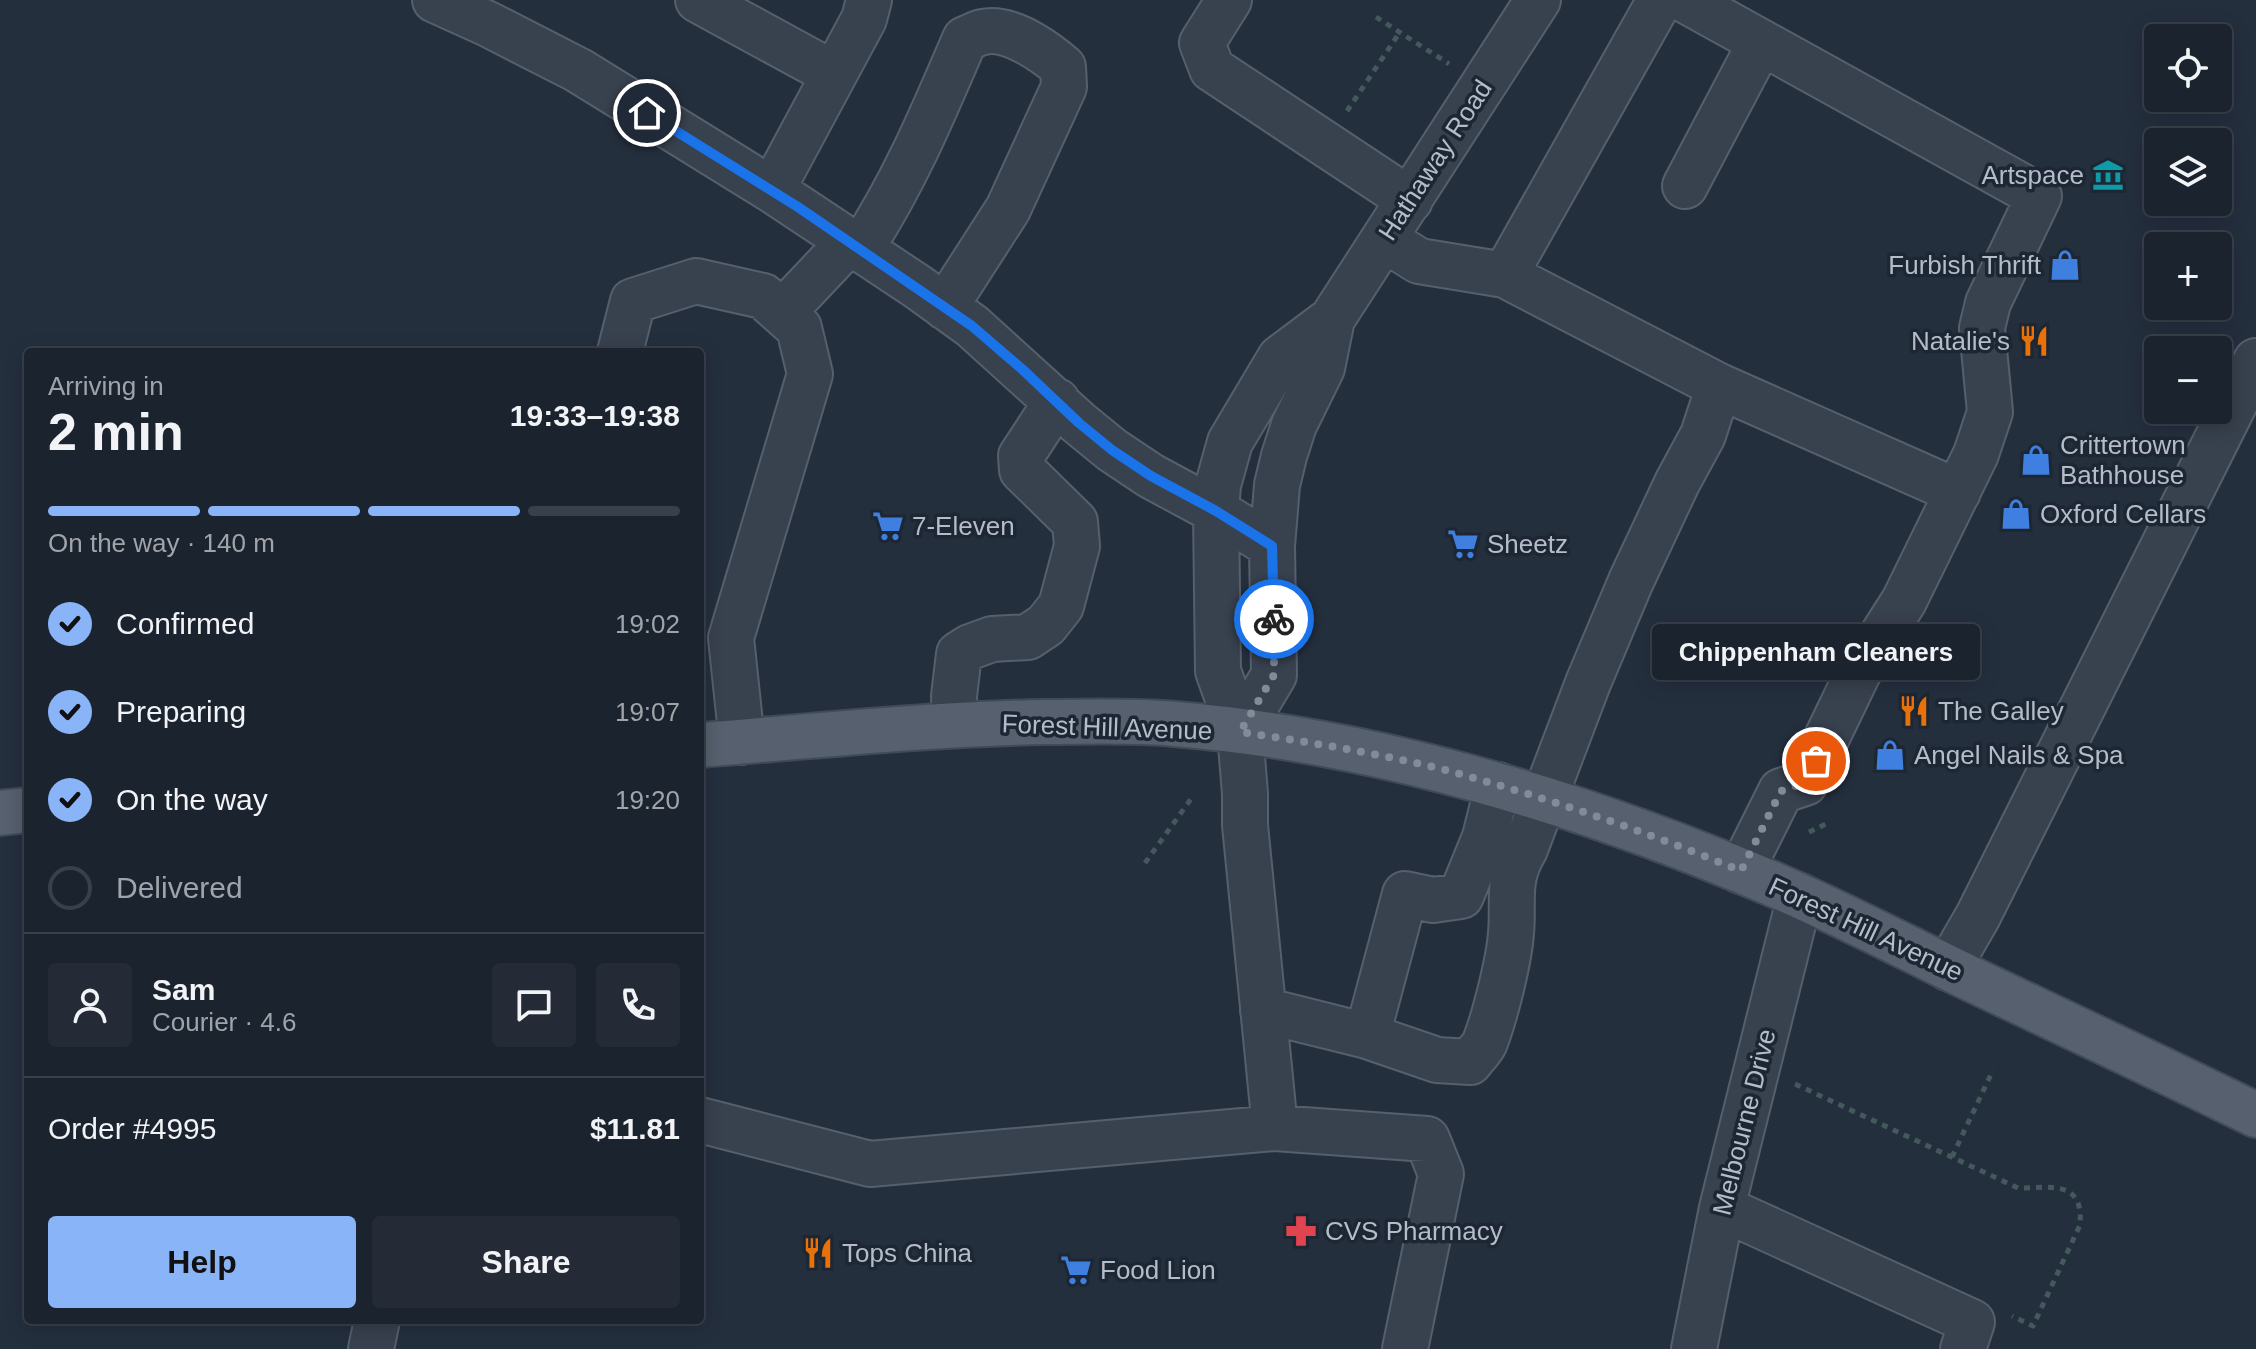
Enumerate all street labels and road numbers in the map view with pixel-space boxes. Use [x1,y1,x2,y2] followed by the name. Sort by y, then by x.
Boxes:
[1372,74,1498,246] street label: Hathaway Road
[1001,708,1213,746] street label: Forest Hill Avenue
[1764,871,1968,987] street label: Forest Hill Avenue
[1706,1026,1782,1218] street label: Melbourne Drive

